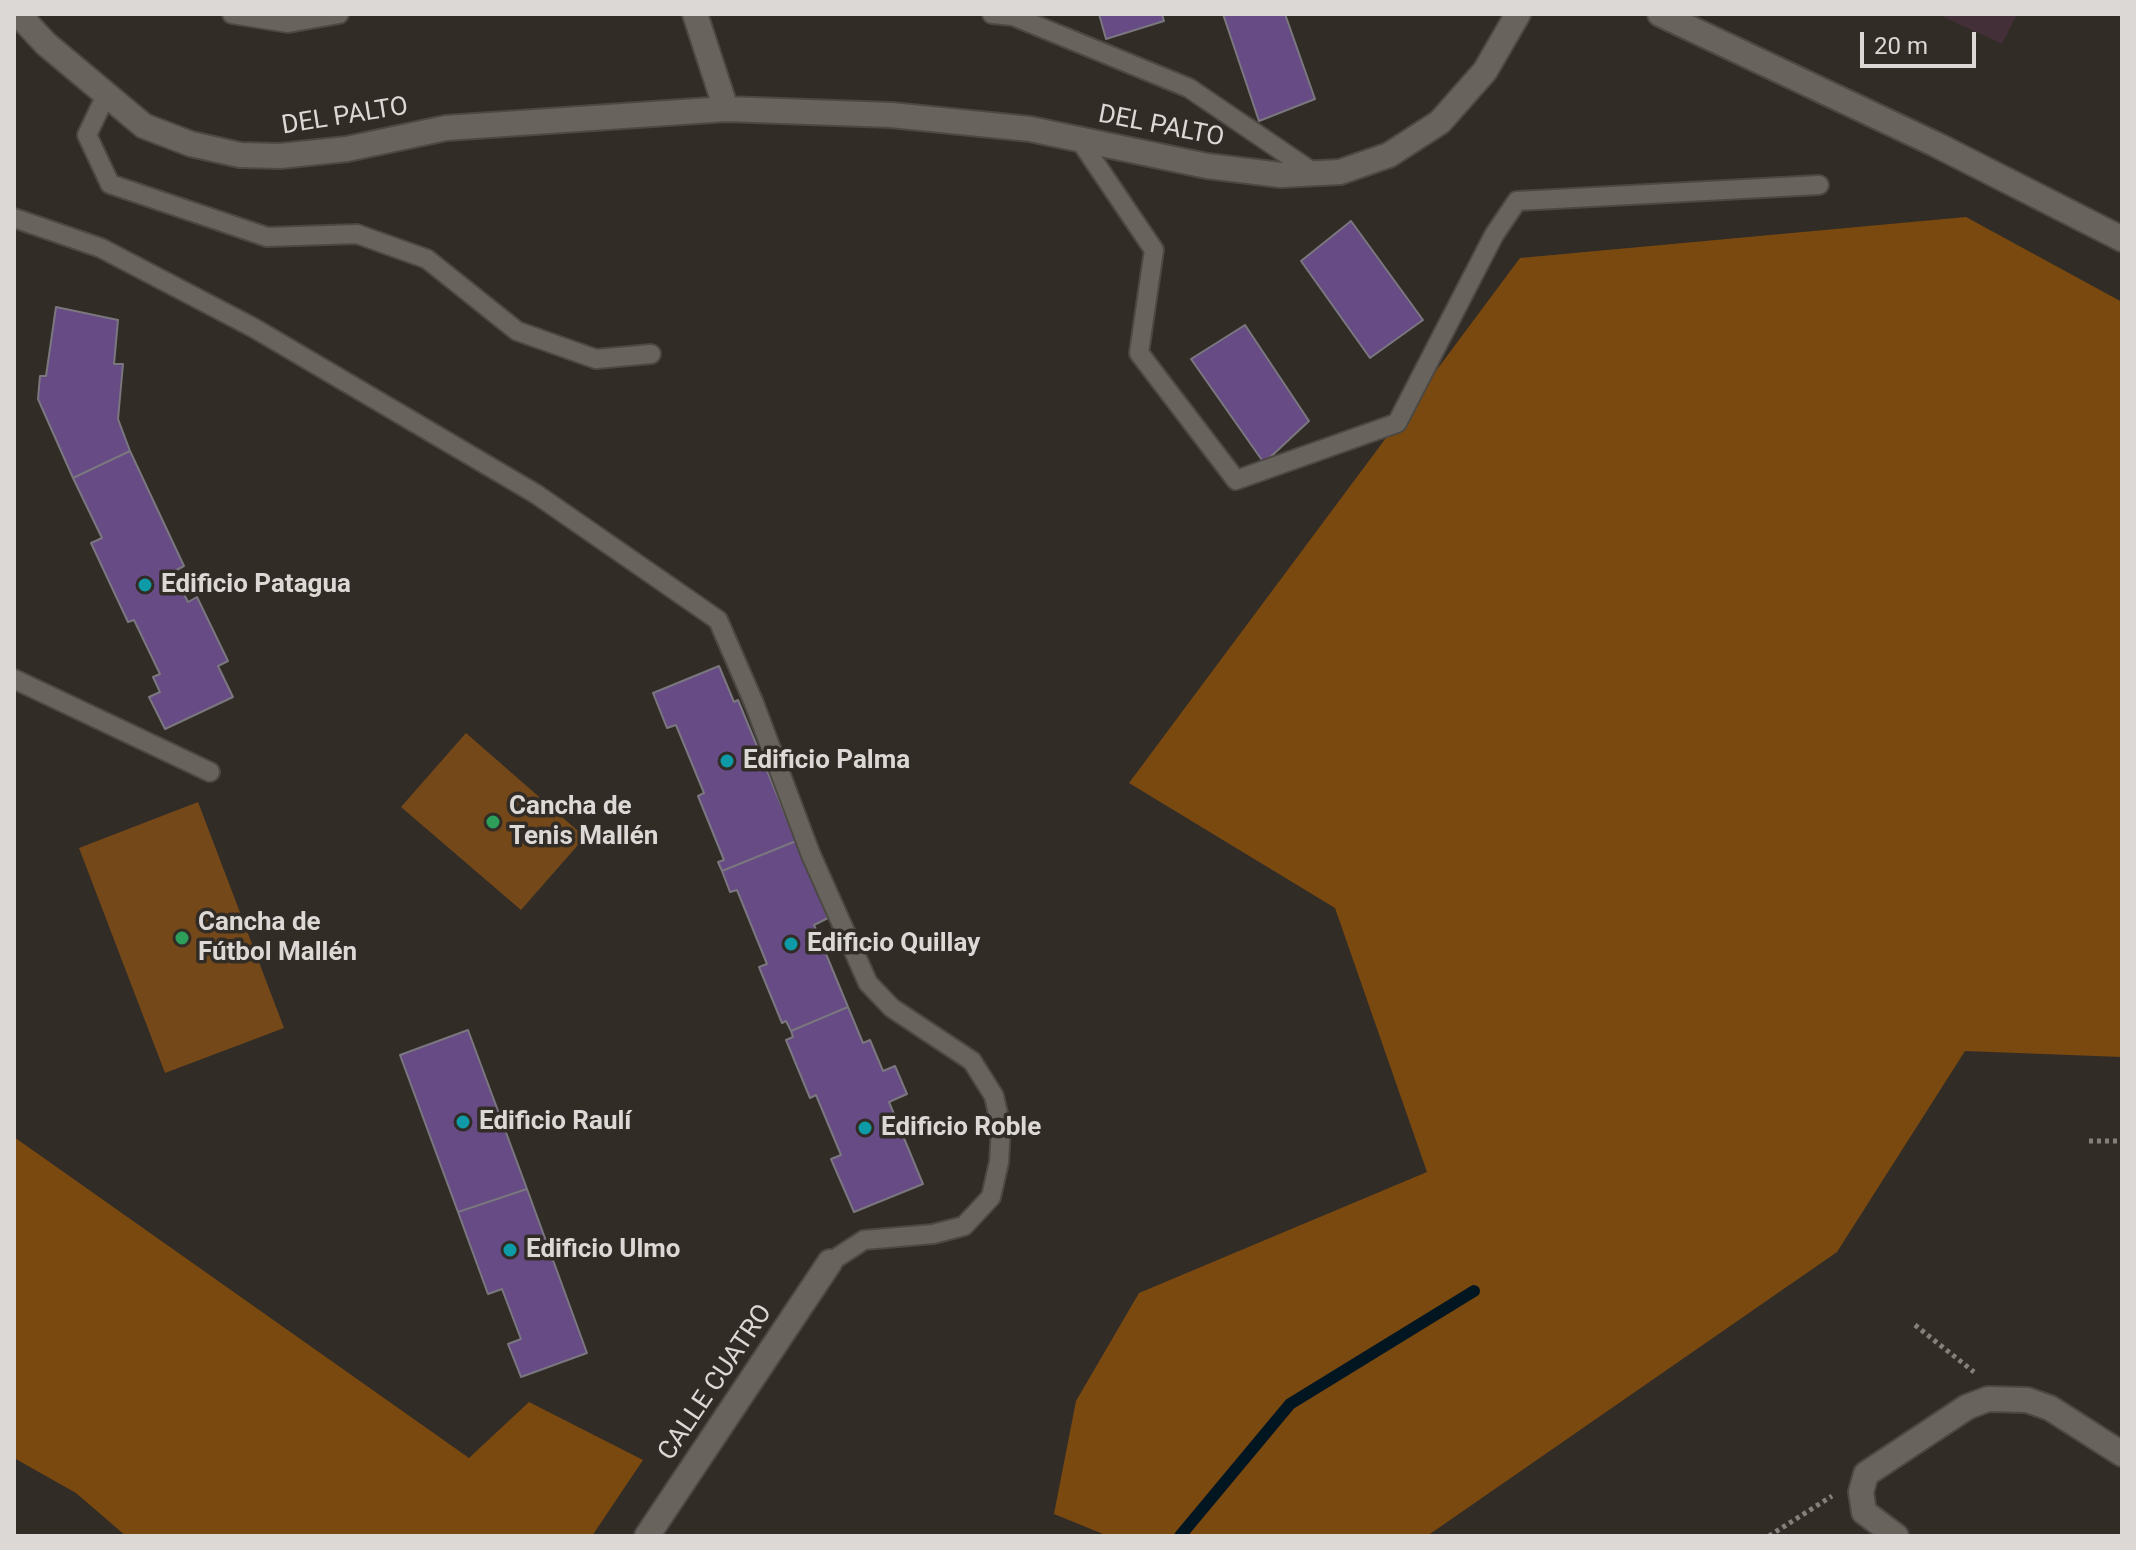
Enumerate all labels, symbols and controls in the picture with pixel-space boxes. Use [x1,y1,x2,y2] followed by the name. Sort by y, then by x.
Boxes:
[1864,16,1980,66] scale bar
[1874,32,1928,60] text: 20 m
[280,92,410,142] street label: DEL PALTO
[1095,100,1227,154] street label: DEL PALTO
[161,569,351,601] place label: Edificio Patagua
[136,576,154,594] marker: Edificio Patagua
[743,745,910,777] place label: Edificio Palma
[718,752,736,770] marker: Edificio Palma
[509,791,658,852] place label: Cancha de Tenis Mallén
[484,813,502,831] marker: Cancha de Tenis Mallén
[198,907,357,968] place label: Cancha de Fútbol Mallén
[807,928,980,960] place label: Edificio Quillay
[173,929,191,947] marker: Cancha de Fútbol Mallén
[782,935,800,953] marker: Edificio Quillay
[479,1106,631,1138] place label: Edificio Raulí
[881,1112,1041,1144] place label: Edificio Roble
[454,1113,472,1131] marker: Edificio Raulí
[856,1119,874,1137] marker: Edificio Roble
[526,1234,681,1266] place label: Edificio Ulmo
[501,1241,519,1259] marker: Edificio Ulmo
[652,1299,780,1467] street label: CALLE CUATRO

